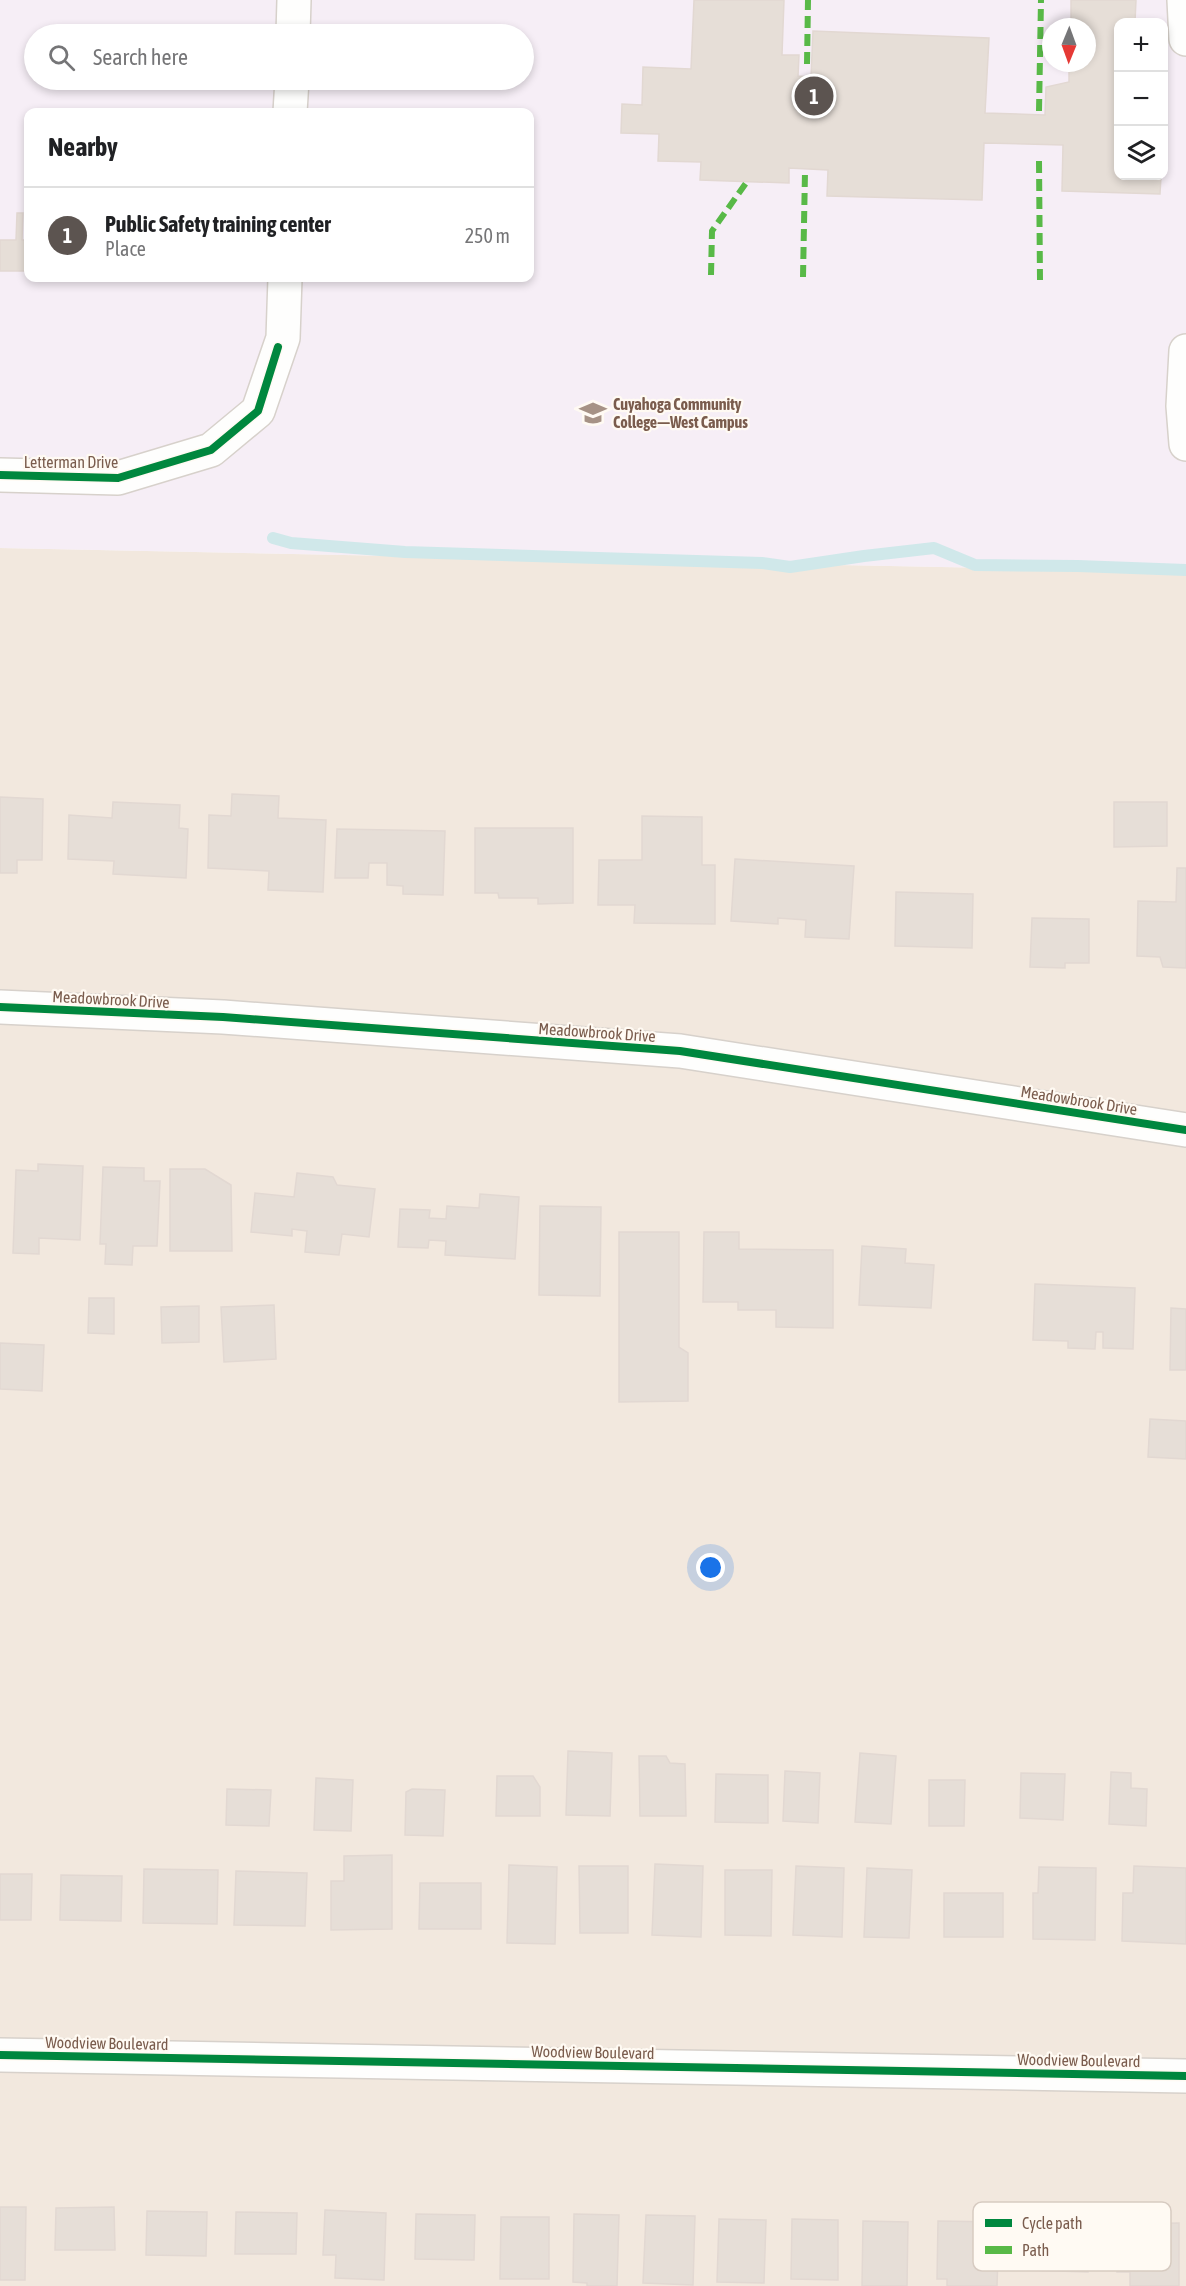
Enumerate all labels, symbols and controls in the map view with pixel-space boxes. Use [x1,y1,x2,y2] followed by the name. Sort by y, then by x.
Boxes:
[1042,18,1096,72] north arrow
[1114,18,1168,180] map controls
[1114,18,1168,72] button: +
[24,24,534,90] search box
[45,41,78,74] icon: search
[93,44,188,70] text: Search here
[1114,72,1168,126] button: −
[794,74,834,118] pin: 1
[1114,126,1168,180] button: layers
[48,132,118,162] text: Nearby
[105,211,331,237] text: Public Safety training center
[63,224,72,247] text: 1
[465,224,510,247] text: 250 m
[105,237,146,260] text: Place
[613,395,748,431] place label: Cuyahoga Community College—West Campus
[578,398,608,428] school or university icon: Cuyahoga Community College—West Campus
[24,453,118,471] street label: Letterman Drive
[52,987,170,1011] street label: Meadowbrook Drive
[538,1019,656,1045] street label: Meadowbrook Drive
[1020,1082,1138,1118] street label: Meadowbrook Drive
[696,1553,725,1582] your location
[45,2033,169,2053] street label: Woodview Boulevard
[531,2042,655,2062] street label: Woodview Boulevard
[1017,2050,1141,2070] street label: Woodview Boulevard
[973,2202,1171,2271] legend
[1022,2214,1082,2233] text: Cycle path
[1022,2241,1049,2259] text: Path

